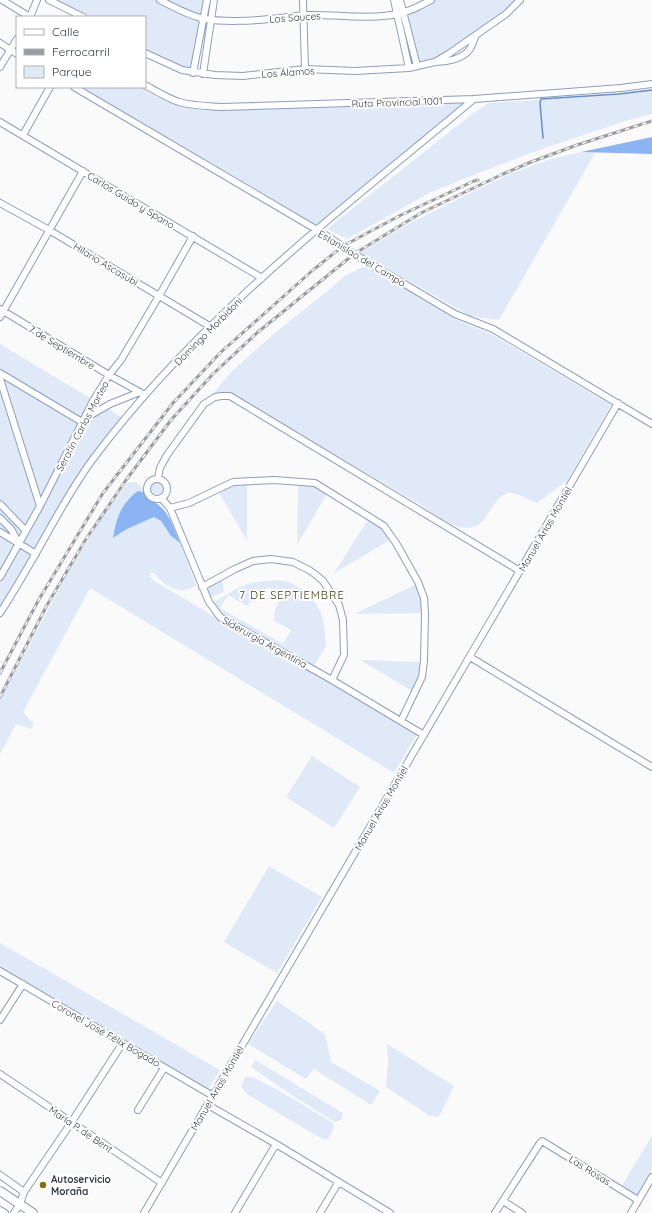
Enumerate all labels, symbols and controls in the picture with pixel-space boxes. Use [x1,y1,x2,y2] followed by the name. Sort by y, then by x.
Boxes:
[269,9,322,26] street label: Los Sauces
[16,16,146,88] legend
[52,24,80,39] text: Calle
[52,44,110,59] text: Ferrocarril
[52,64,92,79] text: Parque
[261,64,315,81] street label: Los Álamos
[351,94,443,111] street label: Ruta Provincial 1001
[85,169,177,232] street label: Carlos Guido y Spano
[315,227,408,290] street label: Estanislao del Campo
[71,240,141,289] street label: Hilario Ascasubi
[171,294,245,368] street label: Domingo Morbidoni
[26,322,98,373] street label: 7 de Septiembre
[53,379,112,474] street label: Serafín Carlos Morteo
[516,484,575,574] street label: Manuel Arias Montiel
[239,588,345,602] district label: 7 DE SEPTIEMBRE
[220,614,309,671] street label: Siderurgia Argentina
[352,763,411,853] street label: Manuel Arias Montiel
[49,997,163,1070] street label: Coronel José Félix Bogado
[188,1043,247,1133] street label: Manuel Arias Montiel
[46,1103,116,1156] street label: María P. de Bent
[566,1152,613,1189] street label: Las Rosas
[51,1173,111,1198] place label: Autoservicio Moraña
[38,1180,48,1190] marker: Autoservicio Moraña

